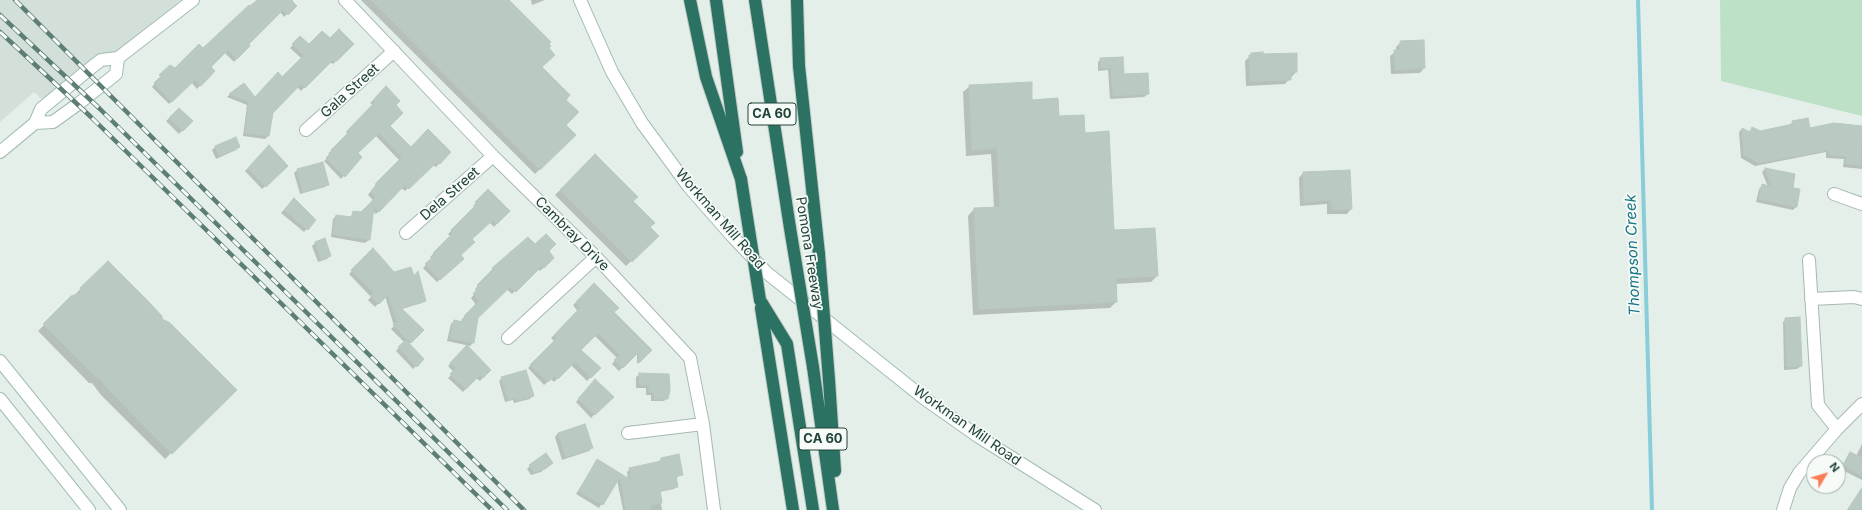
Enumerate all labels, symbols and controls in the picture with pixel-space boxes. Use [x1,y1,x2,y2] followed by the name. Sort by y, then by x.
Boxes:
[317,60,383,122] street label: Gala Street
[748,103,796,125] road number: CA 60
[417,164,483,224] street label: Dela Street
[672,165,768,273] street label: Workman Mill Road
[531,193,613,275] street label: Cambray Drive
[1622,194,1644,316] water label: Thompson Creek
[792,195,826,311] street label: Pomona Freeway
[910,383,1024,469] street label: Workman Mill Road
[799,428,847,450] road number: CA 60
[1806,454,1846,494] north arrow
[1827,460,1843,475] text: N

